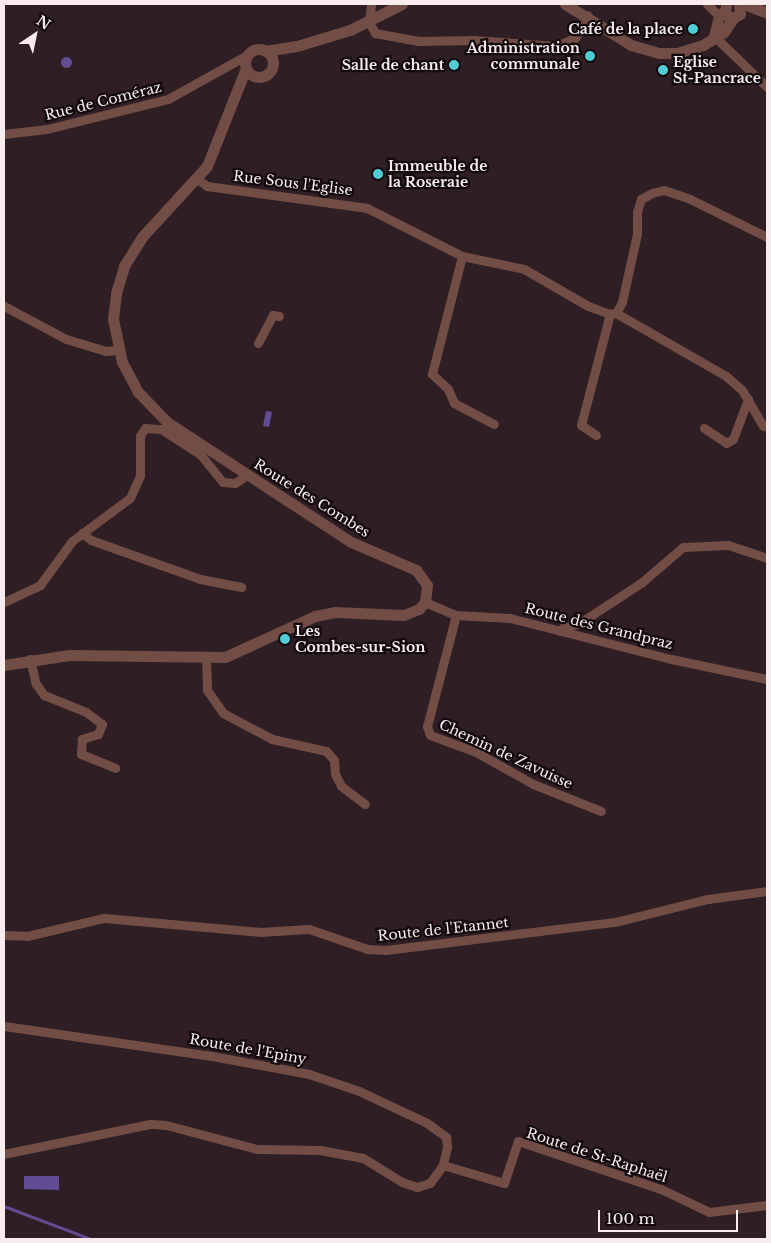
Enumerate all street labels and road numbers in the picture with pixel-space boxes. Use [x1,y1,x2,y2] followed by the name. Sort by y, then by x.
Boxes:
[43,78,163,124] street label: Rue de Coméraz
[232,167,354,199] street label: Rue Sous l'Eglise
[251,455,373,541] street label: Route des Combes
[523,599,675,653] street label: Route des Grandpraz
[437,716,575,792] street label: Chemin de Zavuisse
[377,914,509,944] street label: Route de l'Etannet
[188,1030,308,1068] street label: Route de l'Epiny
[524,1124,670,1186] street label: Route de St-Raphaël

